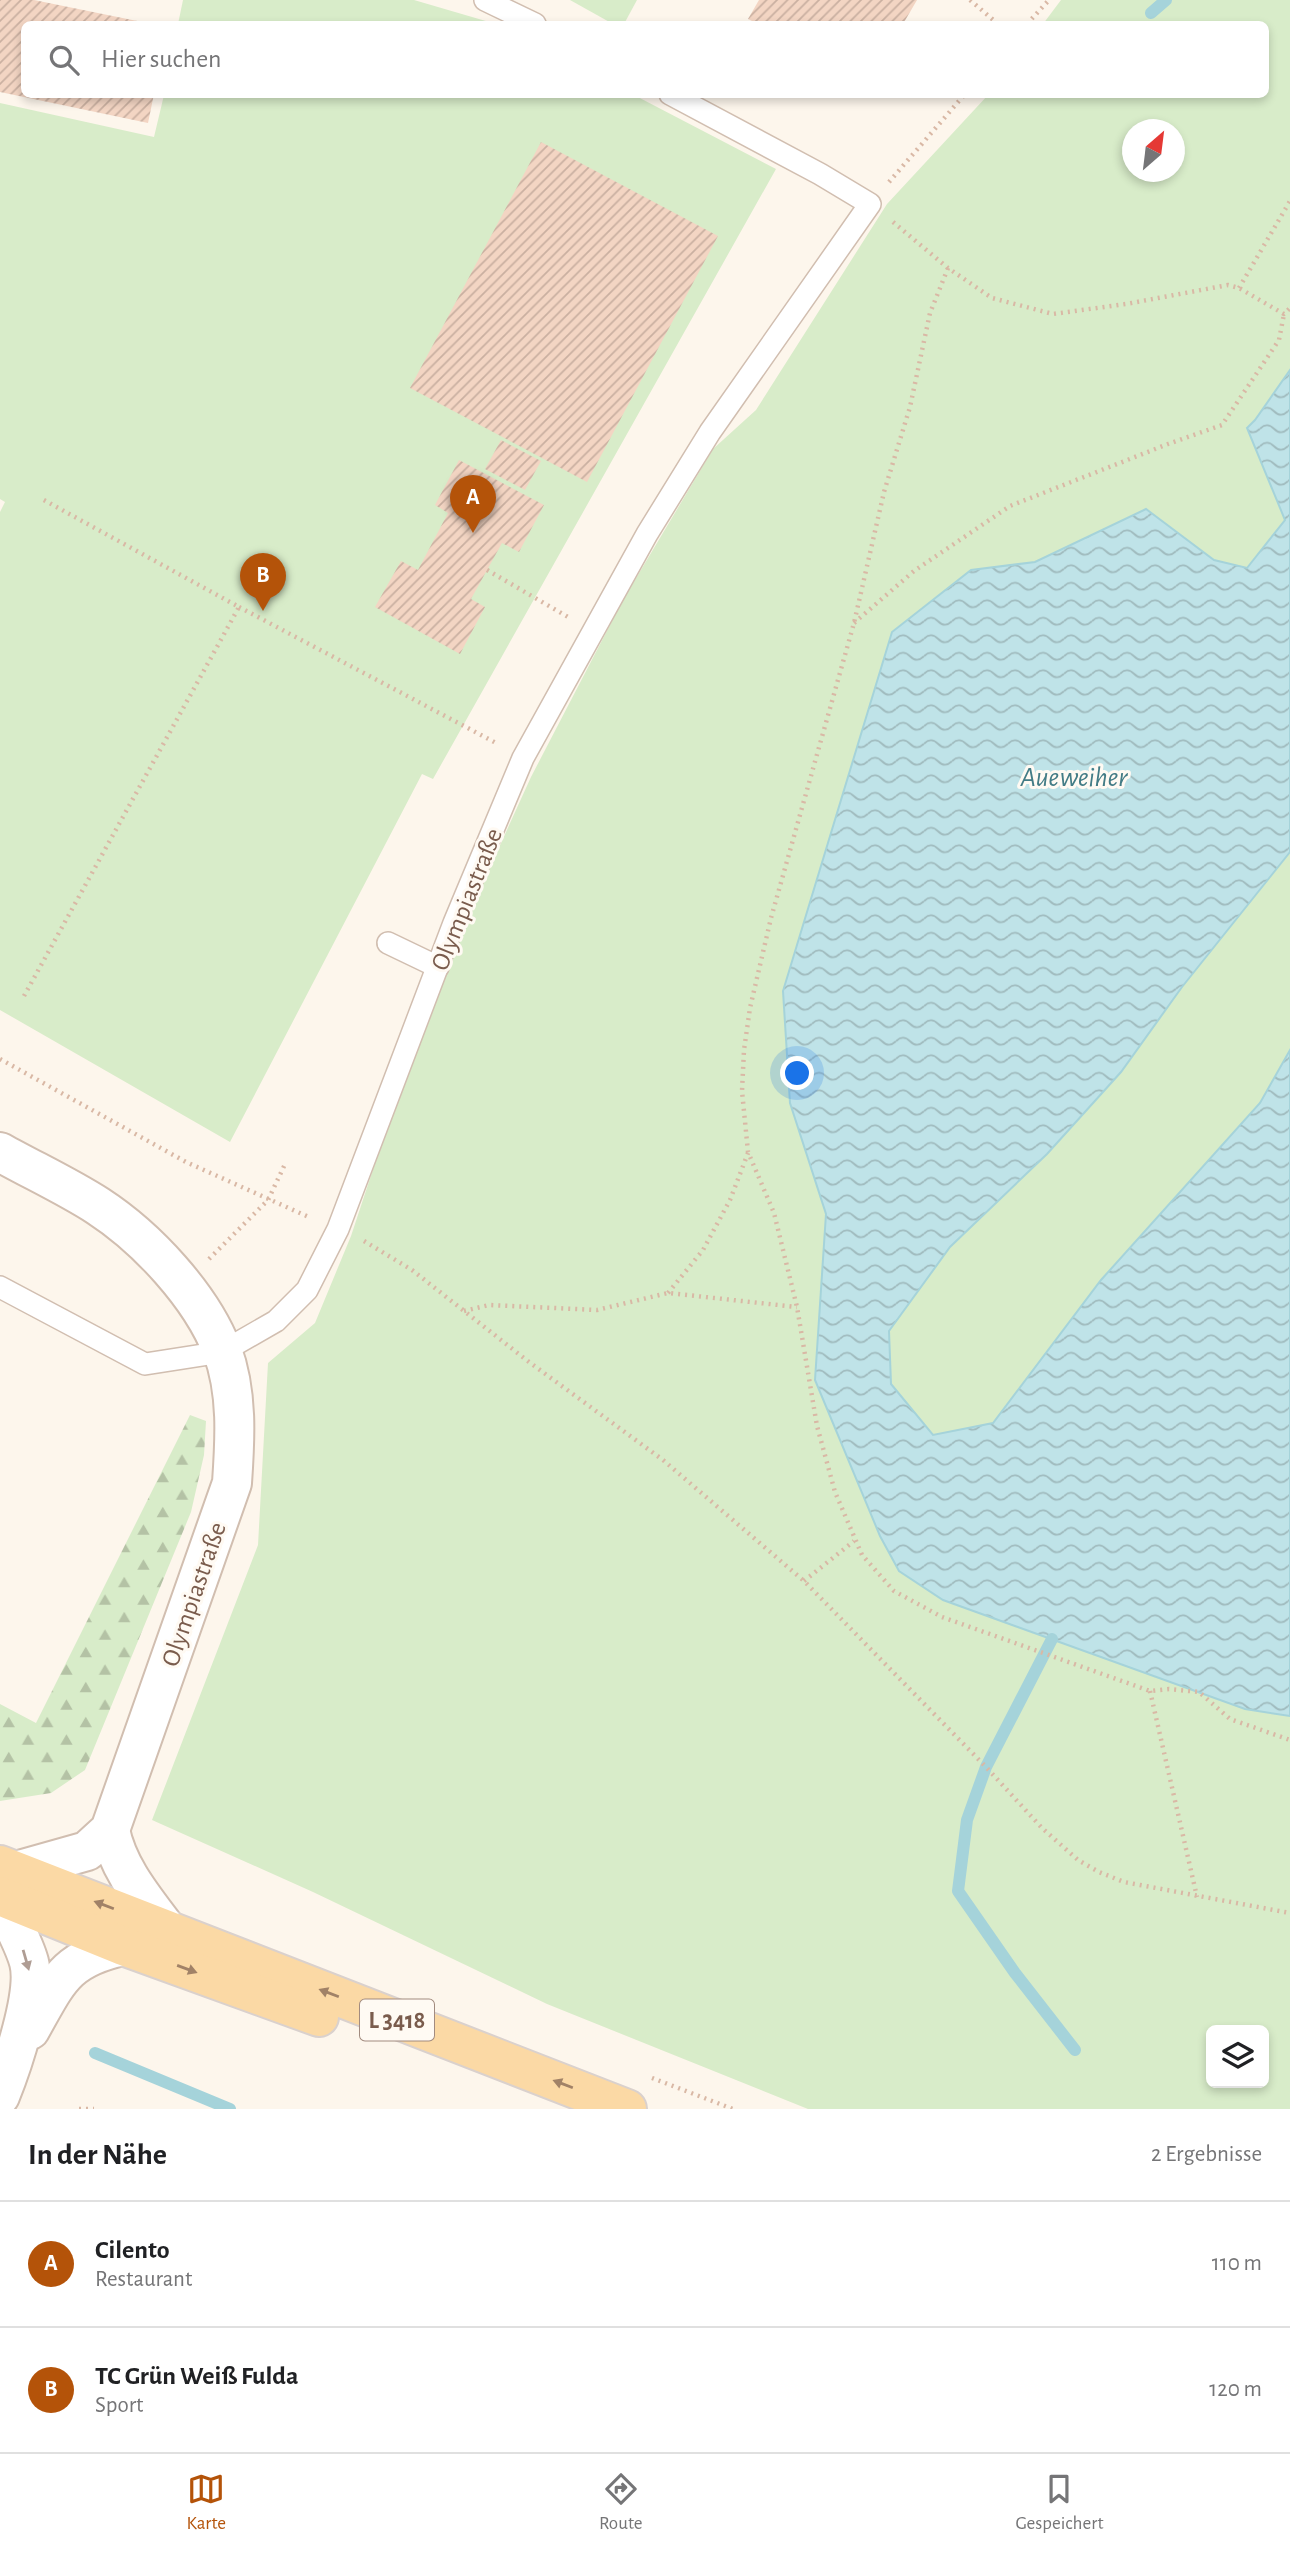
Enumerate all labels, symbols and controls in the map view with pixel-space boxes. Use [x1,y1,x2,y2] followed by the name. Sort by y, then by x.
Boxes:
[21,21,1269,98] search box
[45,41,83,79] icon: search
[101,46,222,72] text: Hier suchen
[1122,119,1185,182] north arrow
[450,475,496,533] pin: A
[240,553,286,611] pin: B
[1020,764,1128,792] water label: Aueweiher
[427,825,507,974] street label: Olympiastraße
[780,1056,814,1090] your location
[157,1519,231,1670] street label: Olympiastraße
[93,1900,114,1911] one-way arrow
[21,1949,32,1971] one-way arrow
[177,1964,198,1975] one-way arrow
[318,1987,339,1998] one-way arrow
[360,1999,434,2040] road number: L 3418
[1206,2025,1269,2088] map controls
[1206,2025,1269,2088] button: layers
[553,2079,574,2090] one-way arrow
[28,2140,167,2170] text: In der Nähe
[1151,2143,1262,2166] text: 2 Ergebnisse
[95,2237,170,2263] text: Cilento
[44,2252,58,2275] text: A
[1212,2252,1262,2275] text: 110 m
[95,2268,192,2291] text: Restaurant
[95,2363,299,2389] text: TC Grün Weiß Fulda
[44,2378,58,2401] text: B
[1209,2378,1262,2401] text: 120 m
[95,2394,143,2417] text: Sport
[187,2470,226,2535] tab: Karte
[599,2470,642,2535] tab: Route
[1015,2470,1103,2535] tab: Gespeichert

